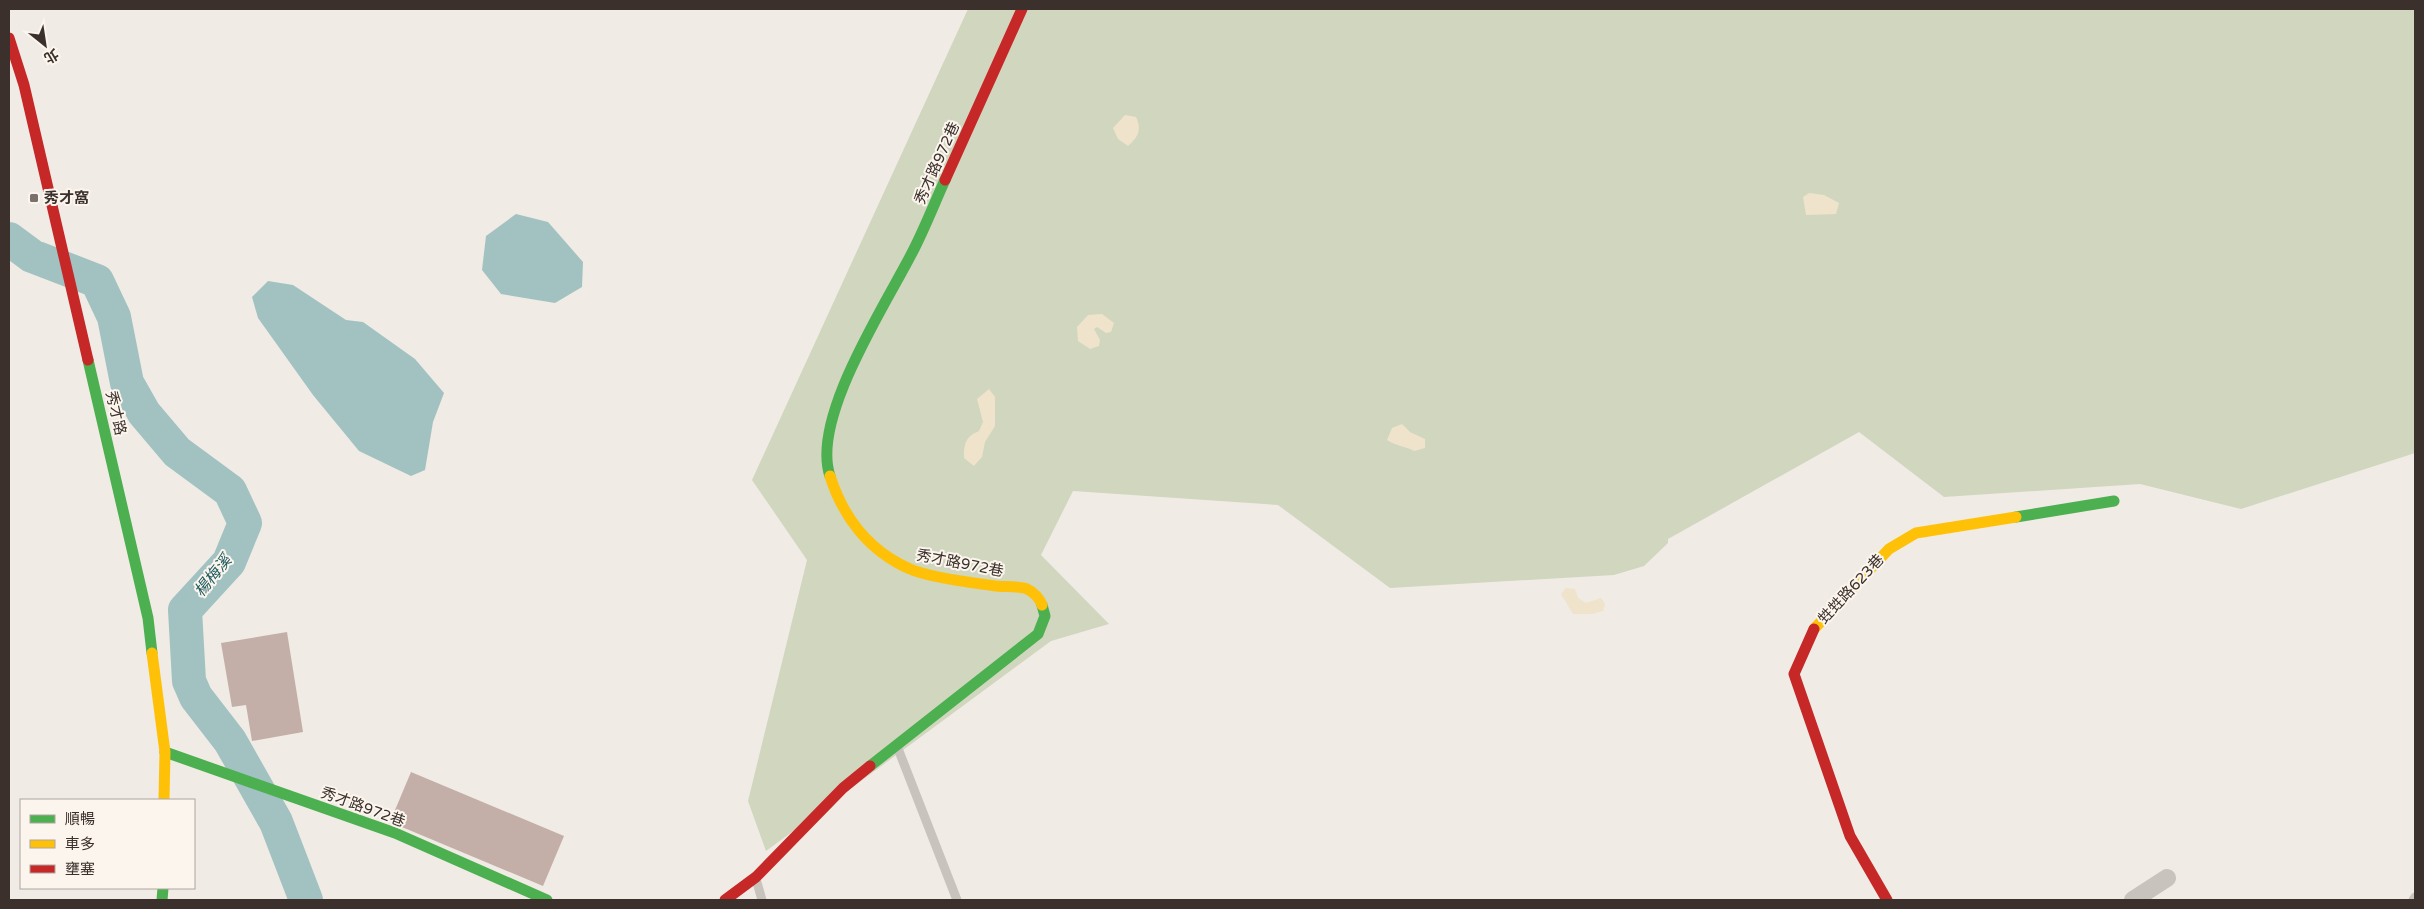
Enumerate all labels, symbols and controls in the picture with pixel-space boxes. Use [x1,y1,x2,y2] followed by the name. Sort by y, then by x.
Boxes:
[20,20,70,70] north arrow
[41,45,62,67] text: 北
[911,119,963,207] street label: 秀才路972巷
[44,189,89,207] place label: 秀才窩
[28,192,40,204] marker: 秀才窩
[102,389,130,437] street label: 秀才路
[915,546,1005,580] street label: 秀才路972巷
[190,550,237,601] water label: 楊梅溪
[1814,551,1888,627] street label: 甡甡路623巷
[318,783,408,831] street label: 秀才路972巷
[20,799,195,889] legend
[65,810,95,828] text: 順暢
[65,835,95,853] text: 車多
[65,860,95,878] text: 壅塞

